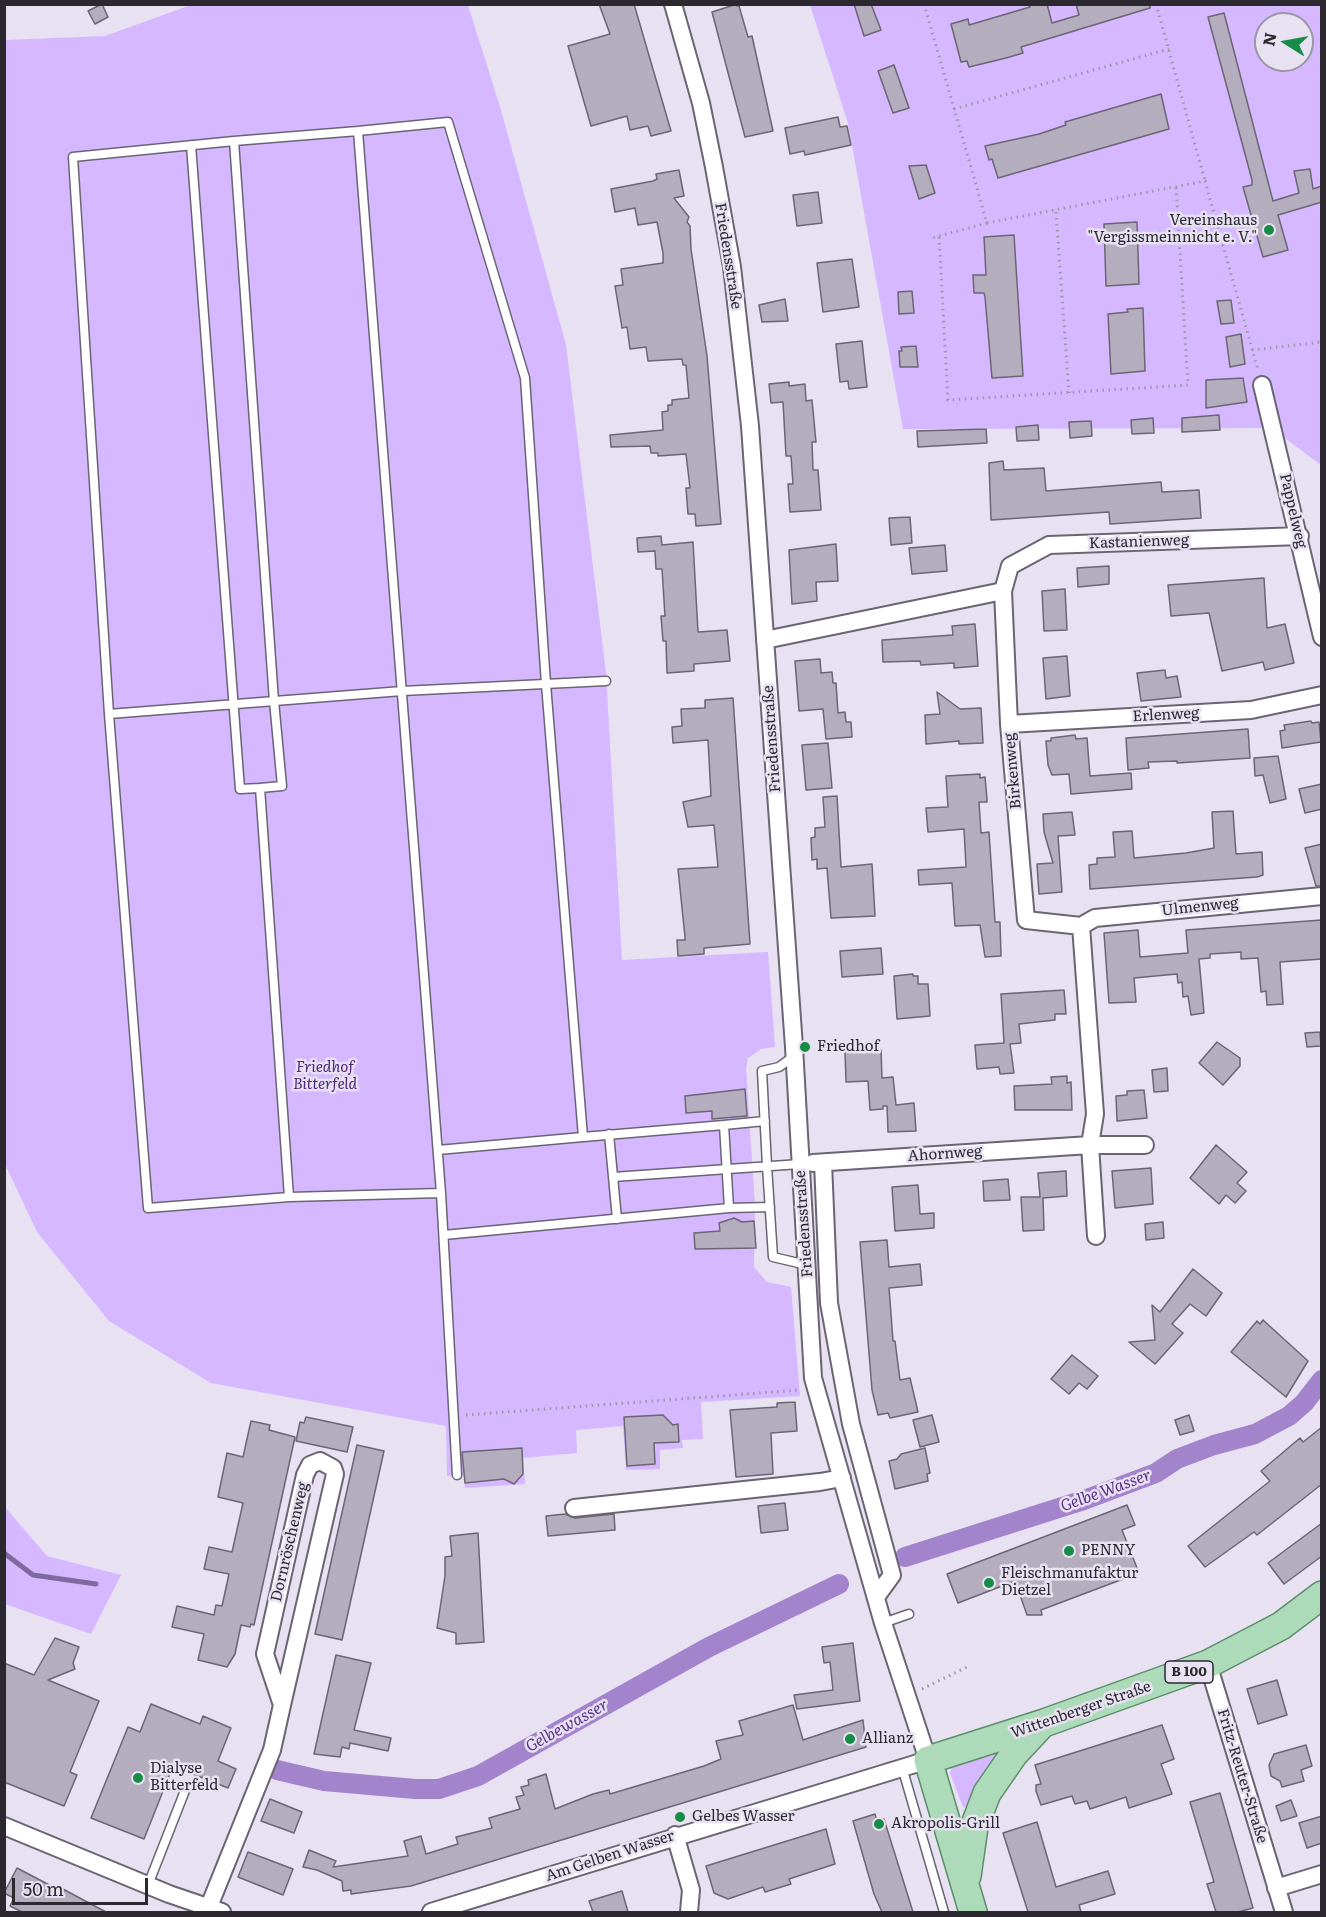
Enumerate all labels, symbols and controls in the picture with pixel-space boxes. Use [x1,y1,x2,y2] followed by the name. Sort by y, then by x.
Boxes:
[1254,12,1314,72] north arrow
[1255,30,1281,48] text: N
[711,201,745,311] street label: Friedensstraße
[1088,212,1257,247] place label: Vereinshaus "Vergissmeinnicht e. V."
[1262,223,1276,237] marker: Vereinshaus "Vergissmeinnicht e. V."
[1276,472,1310,550] street label: Pappelweg
[1089,531,1189,553] street label: Kastanienweg
[759,685,785,793] street label: Friedensstraße
[1132,704,1200,726] street label: Erlenweg
[1001,732,1025,810] street label: Birkenweg
[1161,894,1239,920] street label: Ulmenweg
[817,1038,879,1056] place label: Friedhof
[798,1040,812,1054] marker: Friedhof
[293,1059,357,1094] park label: Friedhof Bitterfeld
[907,1142,983,1166] street label: Ahornweg
[791,1170,817,1278] street label: Friedensstraße
[1058,1466,1154,1516] water label: Gelbe Wasser
[267,1480,313,1604] street label: Dornröschenweg
[1081,1542,1135,1560] place label: PENNY
[1062,1544,1076,1558] marker: PENNY
[1001,1565,1138,1600] place label: Fleischmanufaktur Dietzel
[982,1576,996,1590] marker: Fleischmanufaktur Dietzel
[1165,1661,1213,1683] road number: B 100
[1009,1678,1153,1742] street label: Wittenberger Straße
[522,1696,612,1756] water label: Gelbewasser
[1213,1707,1271,1845] street label: Fritz-Reuter-Straße
[862,1730,913,1748] place label: Allianz
[843,1732,857,1746] marker: Allianz
[150,1760,219,1795] place label: Dialyse Bitterfeld
[131,1771,145,1785] marker: Dialyse Bitterfeld
[692,1808,795,1826] place label: Gelbes Wasser
[673,1810,687,1824] marker: Gelbes Wasser
[891,1815,1000,1833] place label: Akropolis-Grill
[872,1817,886,1831] marker: Akropolis-Grill
[543,1827,677,1885] street label: Am Gelben Wasser
[15,1866,152,1904] scale bar
[23,1875,64,1902] text: 50 m

